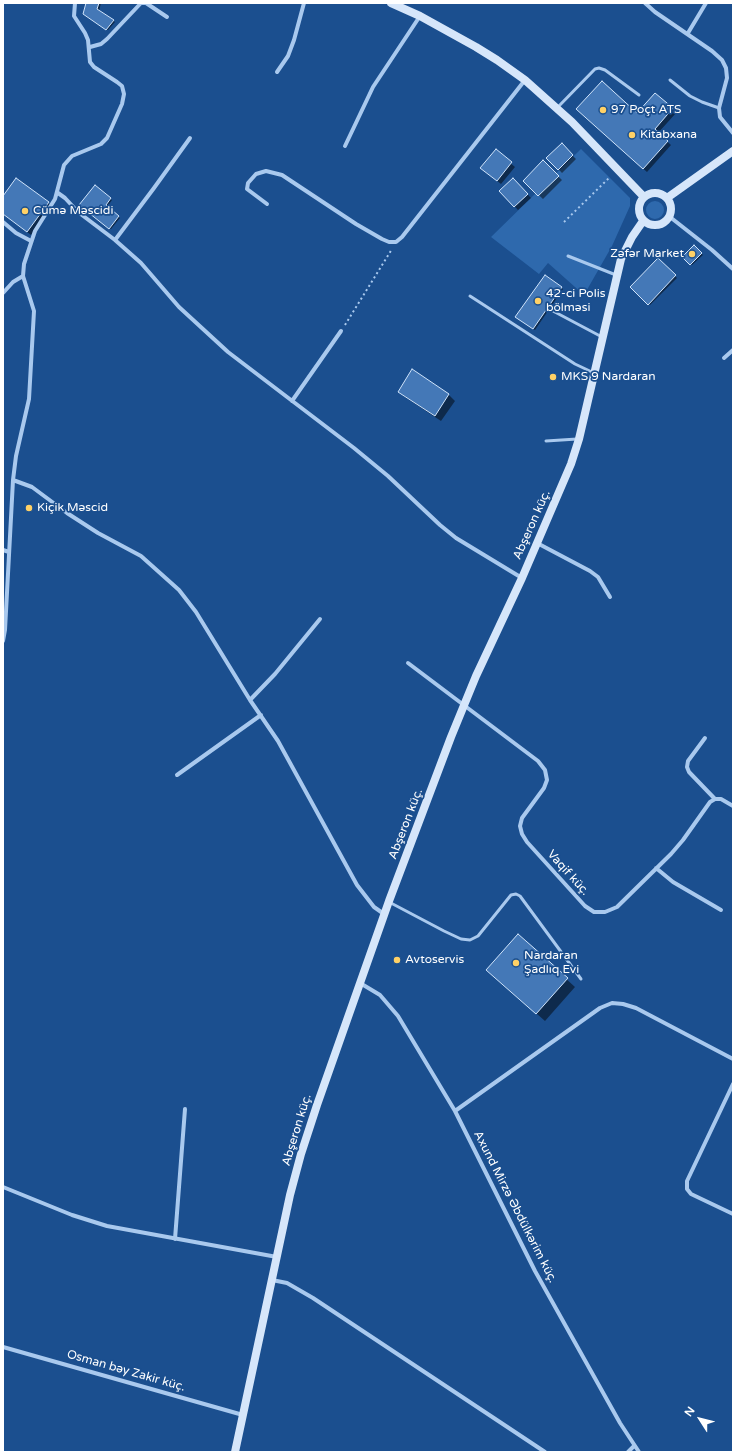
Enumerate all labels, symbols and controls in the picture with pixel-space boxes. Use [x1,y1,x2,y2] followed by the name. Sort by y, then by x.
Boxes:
[611,103,681,117] place label: 97 Poçt ATS
[598,105,608,115] marker: 97 Poçt ATS
[640,128,697,142] place label: Kitabxana
[627,130,637,140] marker: Kitabxana
[33,204,113,218] place label: Cümə Məscidi
[20,206,30,216] marker: Cümə Məscidi
[610,247,684,261] place label: Zəfər Market
[687,249,697,259] marker: Zəfər Market
[546,287,605,315] place label: 42-ci Polis bölməsi
[533,296,543,306] marker: 42-ci Polis bölməsi
[561,370,656,384] place label: MKS 9 Nardaran
[548,372,558,382] marker: MKS 9 Nardaran
[510,488,554,562] street label: Abşeron küç.
[37,501,108,515] place label: Kiçik Məscid
[24,503,34,513] marker: Kiçik Məscid
[386,787,426,861] street label: Abşeron küç.
[544,847,592,899] street label: Vaqif küç.
[524,949,579,977] place label: Nardaran Şadlıq Evi
[405,953,464,967] place label: Avtoservis
[392,955,402,965] marker: Avtoservis
[511,958,521,968] marker: Nardaran Şadlıq Evi
[279,1092,315,1168] street label: Abşeron küç.
[470,1129,560,1285] street label: Axund Mirzə Əbdülkərim küç.
[65,1347,187,1395] street label: Osman bəy Zakir küç.
[680,1399,720,1439] north arrow
[682,1404,698,1419] text: N

